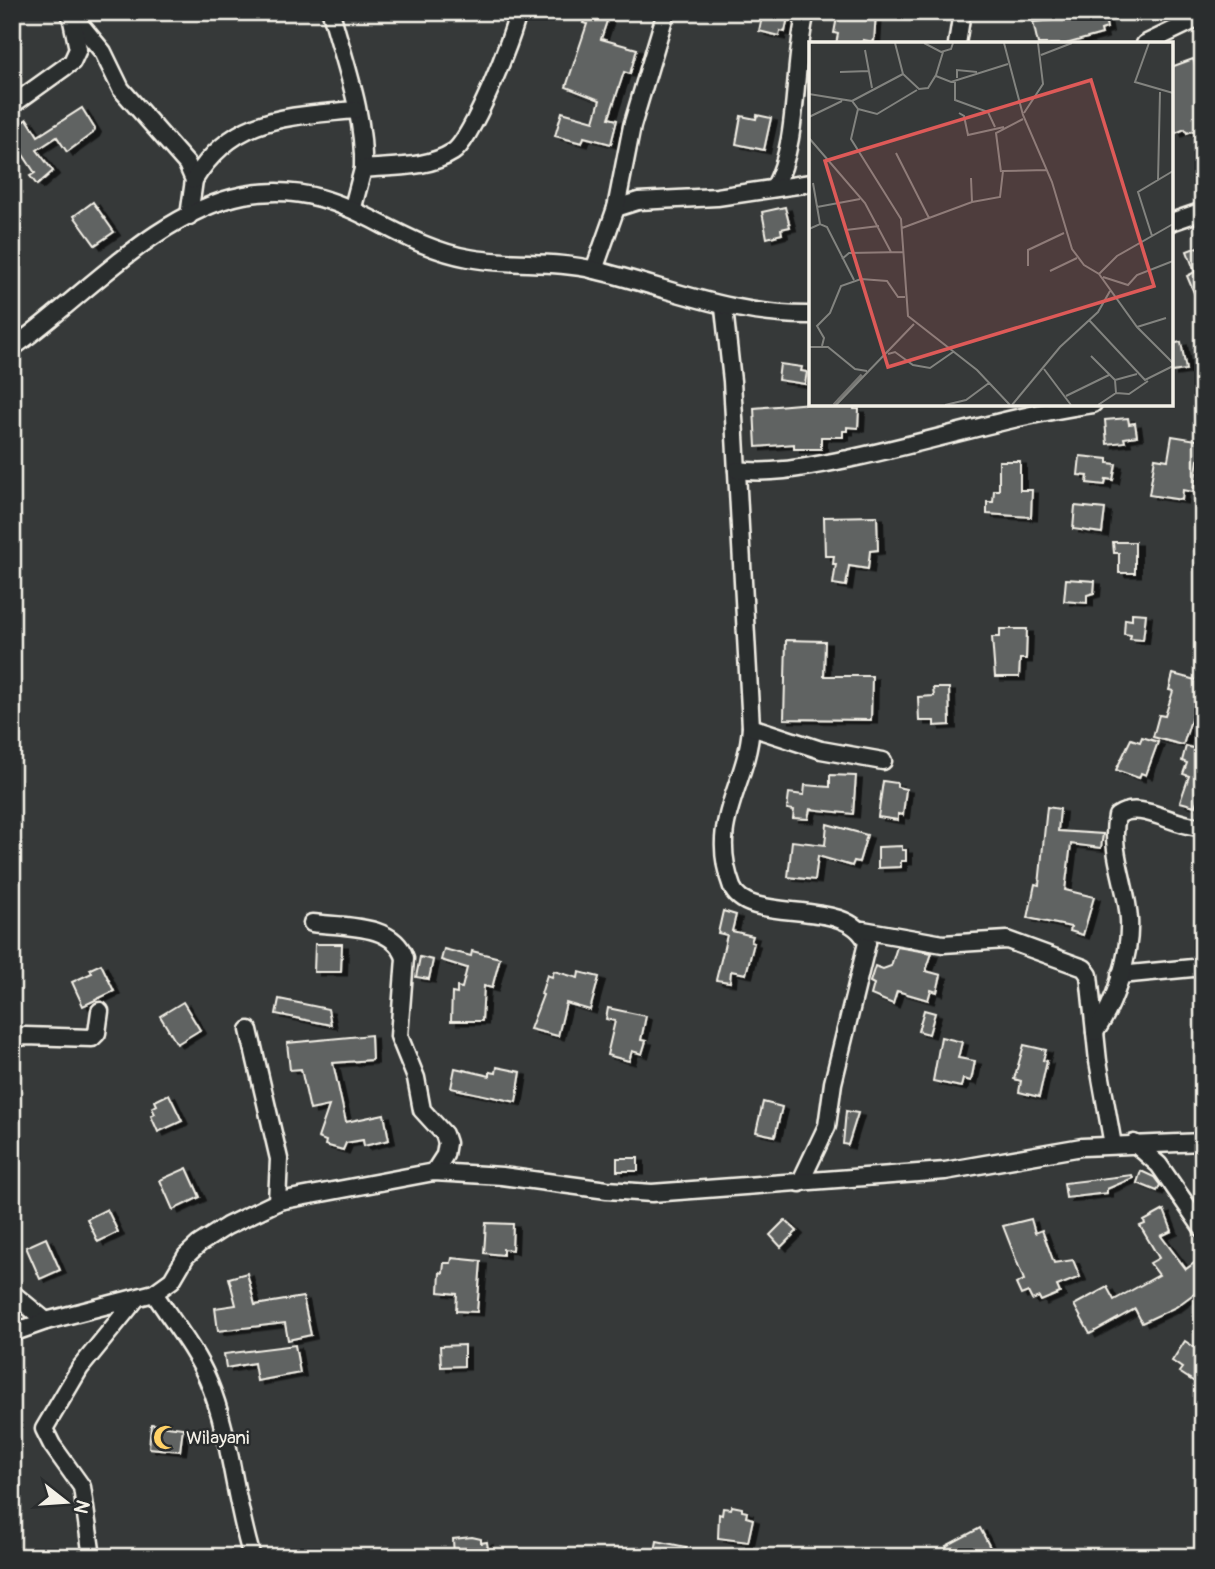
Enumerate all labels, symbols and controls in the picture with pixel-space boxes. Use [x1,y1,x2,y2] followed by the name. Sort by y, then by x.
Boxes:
[809,42,1173,406] inset map
[152,1424,180,1452] mosque icon: Wilayani
[186,1426,249,1450] place label: Wilayani
[32,1468,102,1538] north arrow
[68,1497,95,1516] text: N

